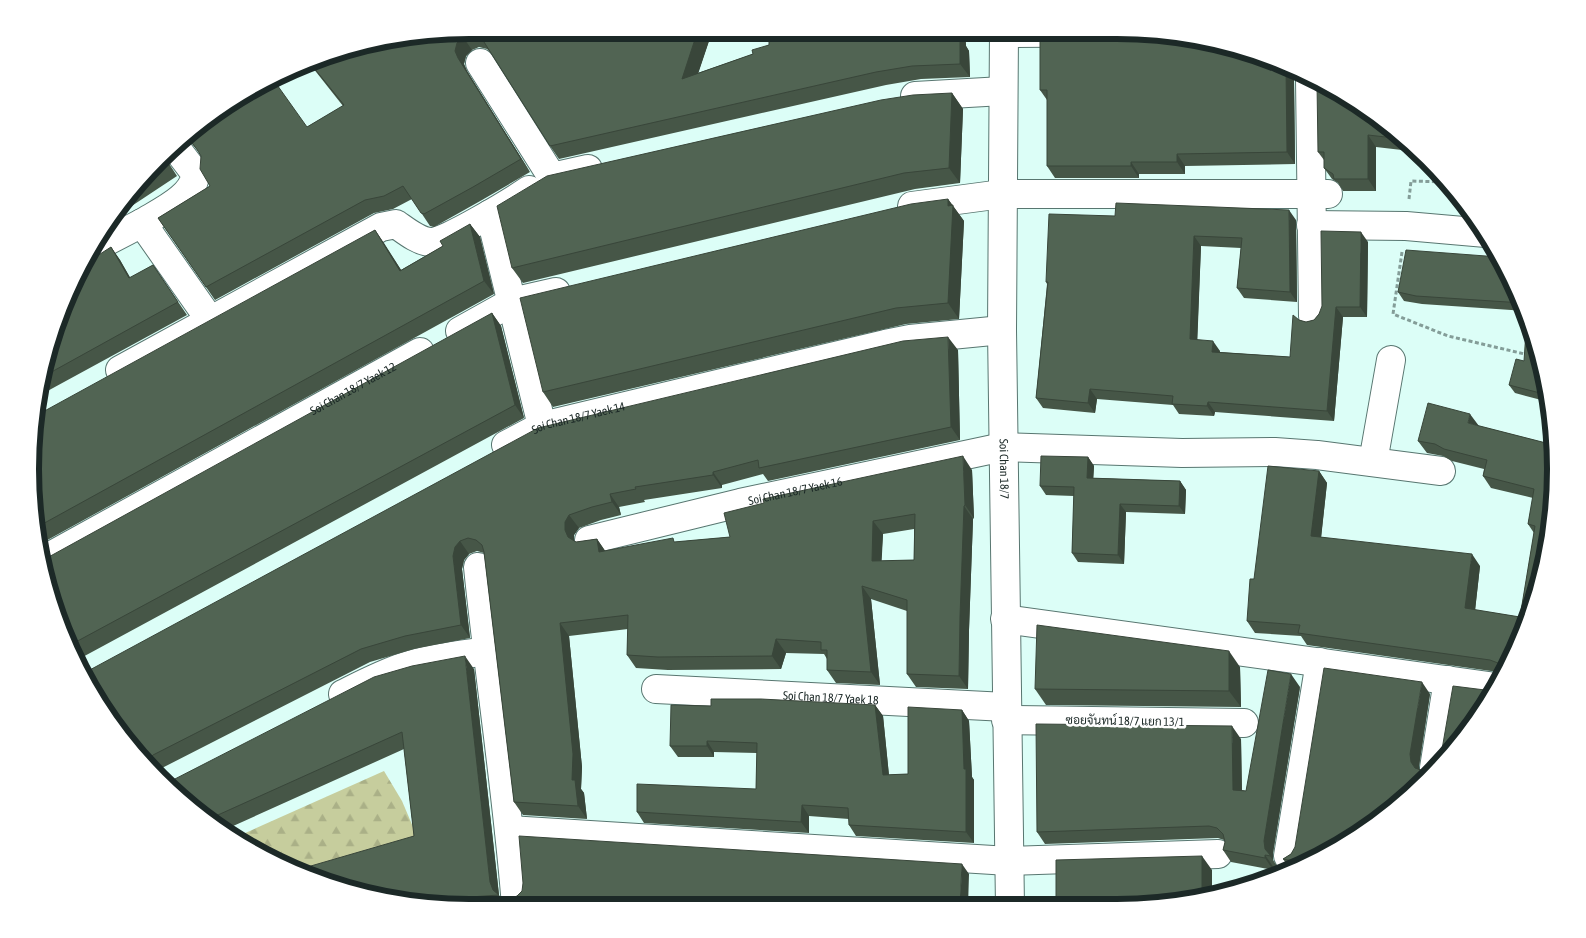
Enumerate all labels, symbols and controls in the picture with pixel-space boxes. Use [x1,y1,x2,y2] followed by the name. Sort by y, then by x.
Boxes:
[308,360,399,418] street label: Soi Chan 18/7 Yaek 12
[529,399,627,437] street label: Soi Chan 18/7 Yaek 14
[997,439,1011,500] street label: Soi Chan 18/7
[747,474,844,508] street label: Soi Chan 18/7 Yaek 16
[782,689,879,707] street label: Soi Chan 18/7 Yaek 18
[1066,712,1185,729] street label: ซอยจันทน์ 18/7 แยก 13/1

